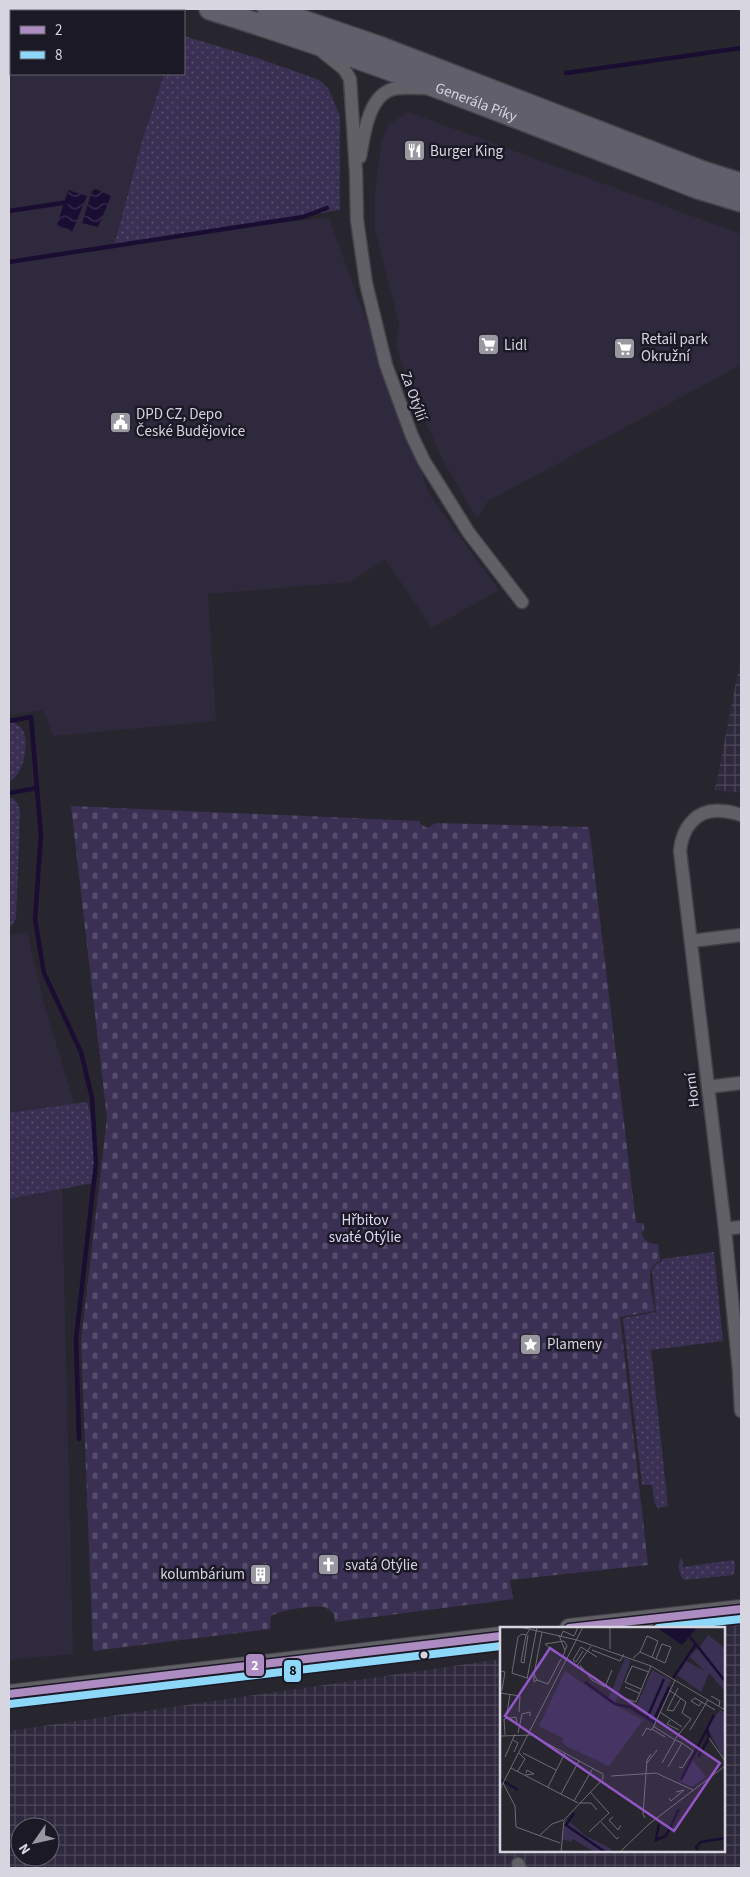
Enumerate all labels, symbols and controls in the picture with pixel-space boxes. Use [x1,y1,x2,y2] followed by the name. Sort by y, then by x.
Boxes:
[10,10,185,75] legend
[55,20,62,41] text: 2
[55,45,62,66] text: 8
[432,77,520,127] street label: Generála Píky
[402,139,426,163] restaurant icon: Burger King
[430,141,504,162] place label: Burger King
[641,329,708,367] place label: Retail park Okružní
[476,333,500,357] supermarket icon: Lidl
[504,335,527,356] place label: Lidl
[613,336,637,360] supermarket icon: Retail park Okružní
[395,368,433,425] street label: Za Otýlií
[136,404,245,442] place label: DPD CZ, Depo České Budějovice
[108,411,132,435] public building icon: DPD CZ, Depo České Budějovice
[680,1070,705,1109] street label: Horní
[329,1210,401,1248] park label: Hřbitov svaté Otýlie
[519,1332,543,1356] place icon: Plameny
[547,1334,602,1355] place label: Plameny
[317,1553,341,1577] church icon: svatá Otýlie
[345,1555,418,1576] place label: svatá Otýlie
[249,1562,273,1586] building icon: kolumbárium
[160,1564,245,1585] place label: kolumbárium
[500,1627,725,1852] inset map
[419,1650,429,1660] unlabelled marker
[245,1653,265,1677] line badge: 2
[251,1656,259,1676] text: 2
[283,1659,302,1683] line badge: 8
[289,1661,297,1681] text: 8
[10,1817,60,1867] north arrow
[14,1839,36,1858] text: N

